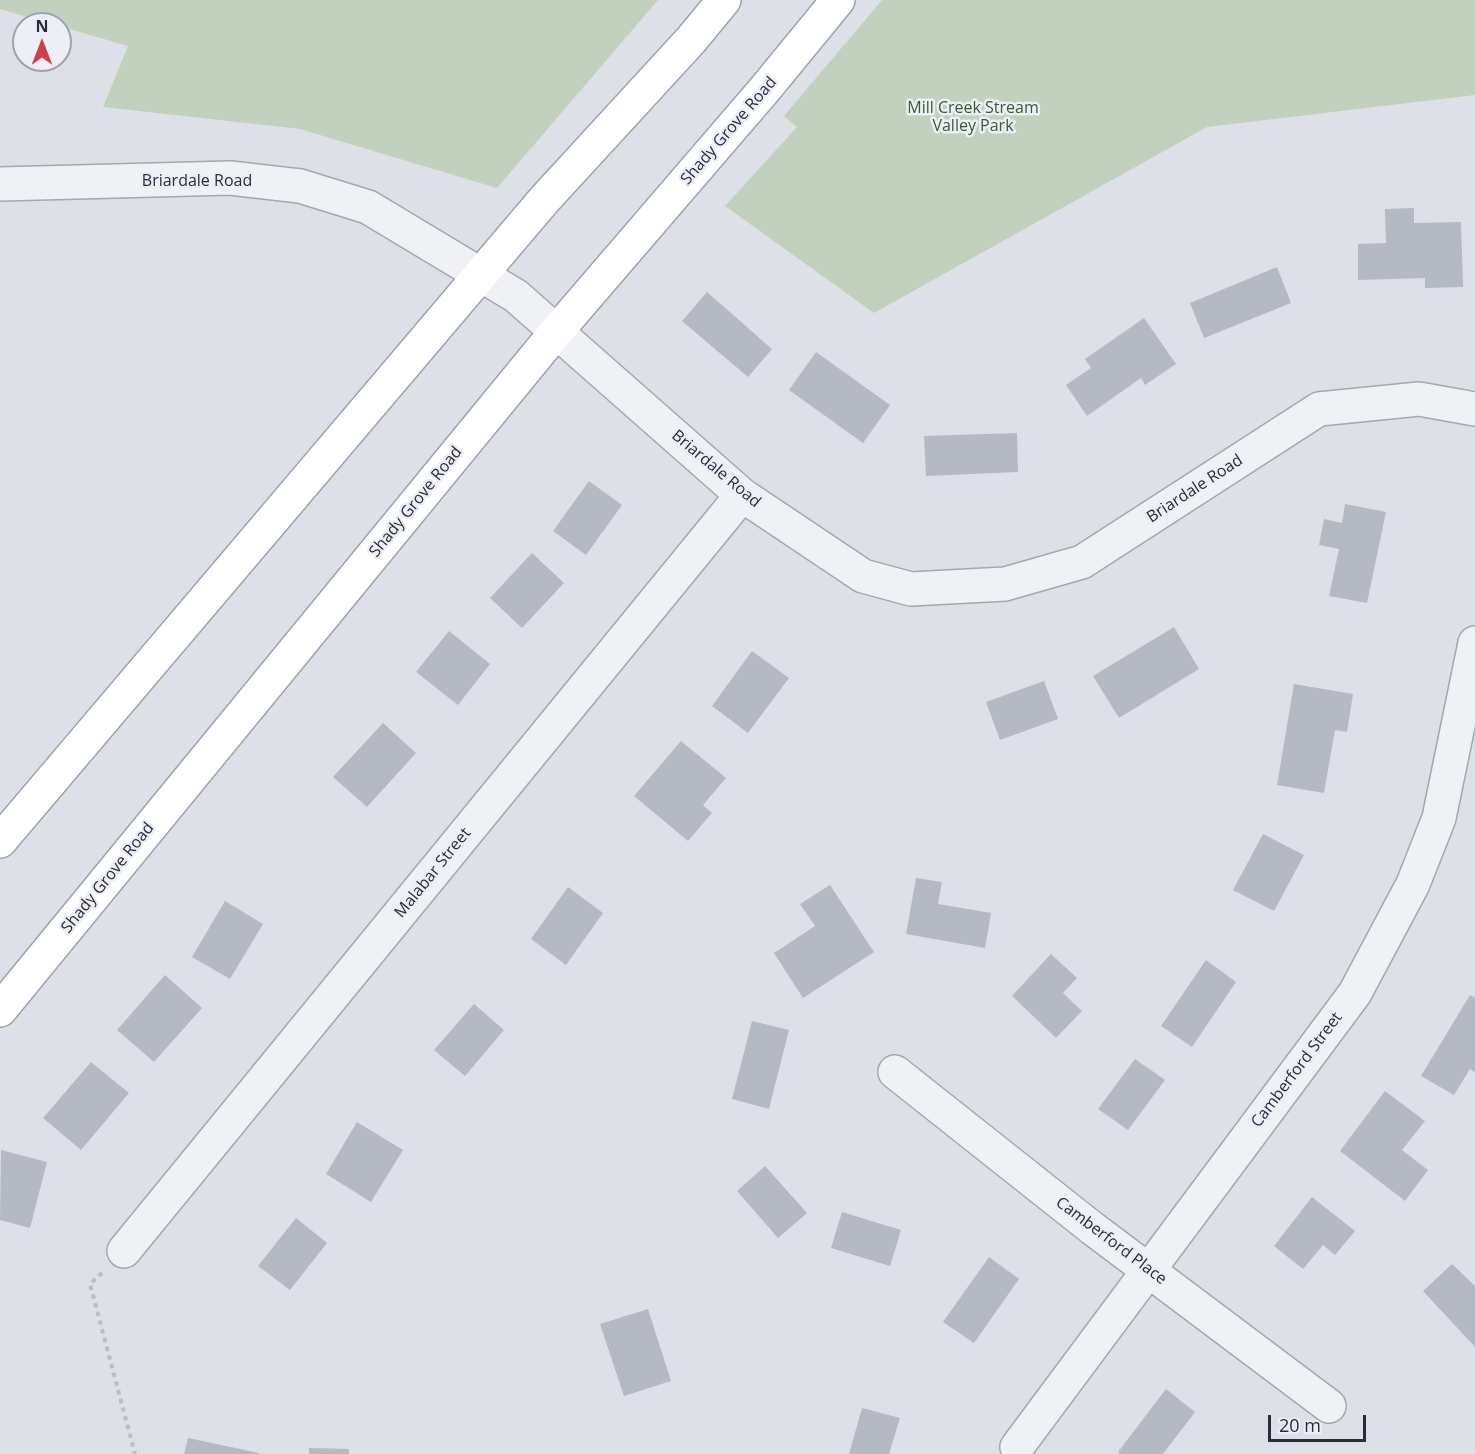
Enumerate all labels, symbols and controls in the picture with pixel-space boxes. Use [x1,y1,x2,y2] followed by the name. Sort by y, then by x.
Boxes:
[12,12,72,72] north arrow
[35,15,49,37] text: N
[677,73,781,189] street label: Shady Grove Road
[907,98,1039,136] park label: Mill Creek Stream Valley Park
[142,171,252,191] street label: Briardale Road
[668,426,764,512] street label: Briardale Road
[366,443,466,561] street label: Shady Grove Road
[1143,451,1247,527] street label: Briardale Road
[58,819,158,937] street label: Shady Grove Road
[391,824,475,922] street label: Malabar Street
[1247,1009,1347,1131] street label: Camberford Street
[1052,1193,1170,1289] street label: Camberford Place
[1271,1403,1368,1441] scale bar
[1279,1413,1321,1437] text: 20 m

